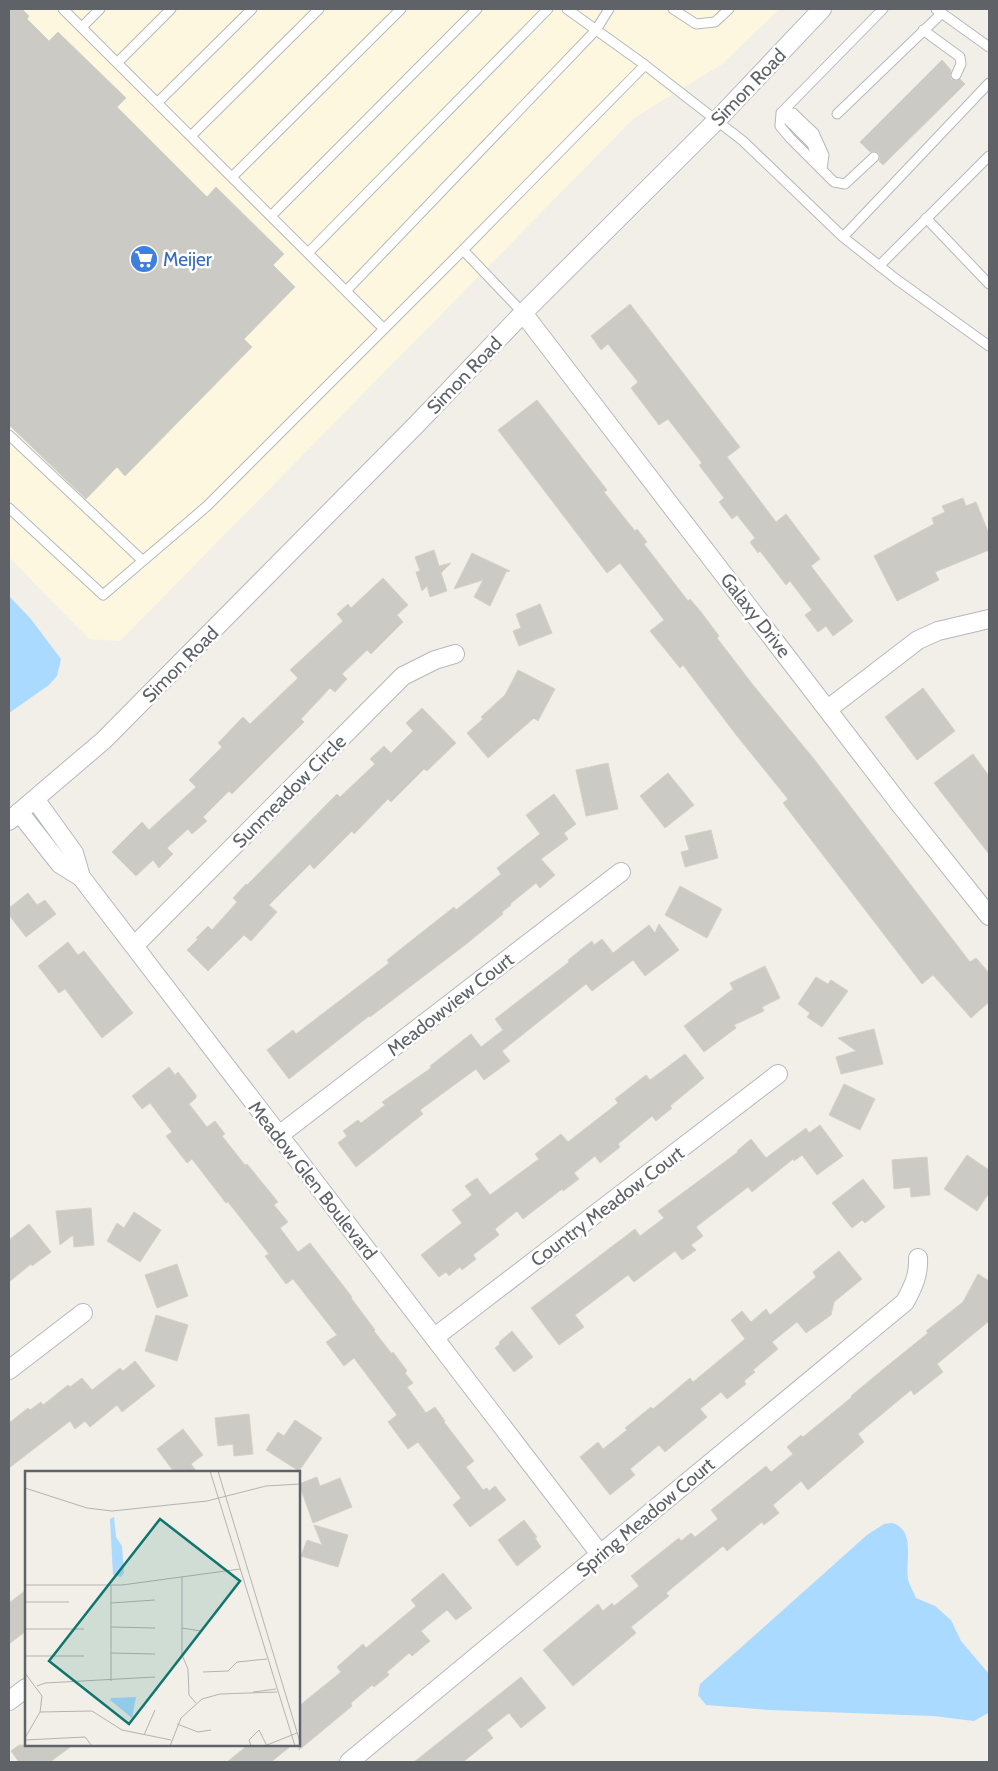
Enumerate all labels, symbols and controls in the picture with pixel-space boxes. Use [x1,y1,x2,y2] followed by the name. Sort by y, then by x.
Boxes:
[706,44,791,131] street label: Simon Road
[129,244,159,274] supermarket icon: Meijer
[163,248,212,271] place label: Meijer
[422,332,507,419] street label: Simon Road
[715,568,796,662] street label: Galaxy Drive
[137,621,223,707] street label: Simon Road
[228,730,351,853] street label: Sunmeadow Circle
[382,948,519,1061] street label: Meadowview Court
[243,1096,382,1264] street label: Meadow Glen Boulevard
[526,1141,689,1272] street label: Country Meadow Court
[572,1453,720,1582] street label: Spring Meadow Court
[25,1471,300,1746] inset map

